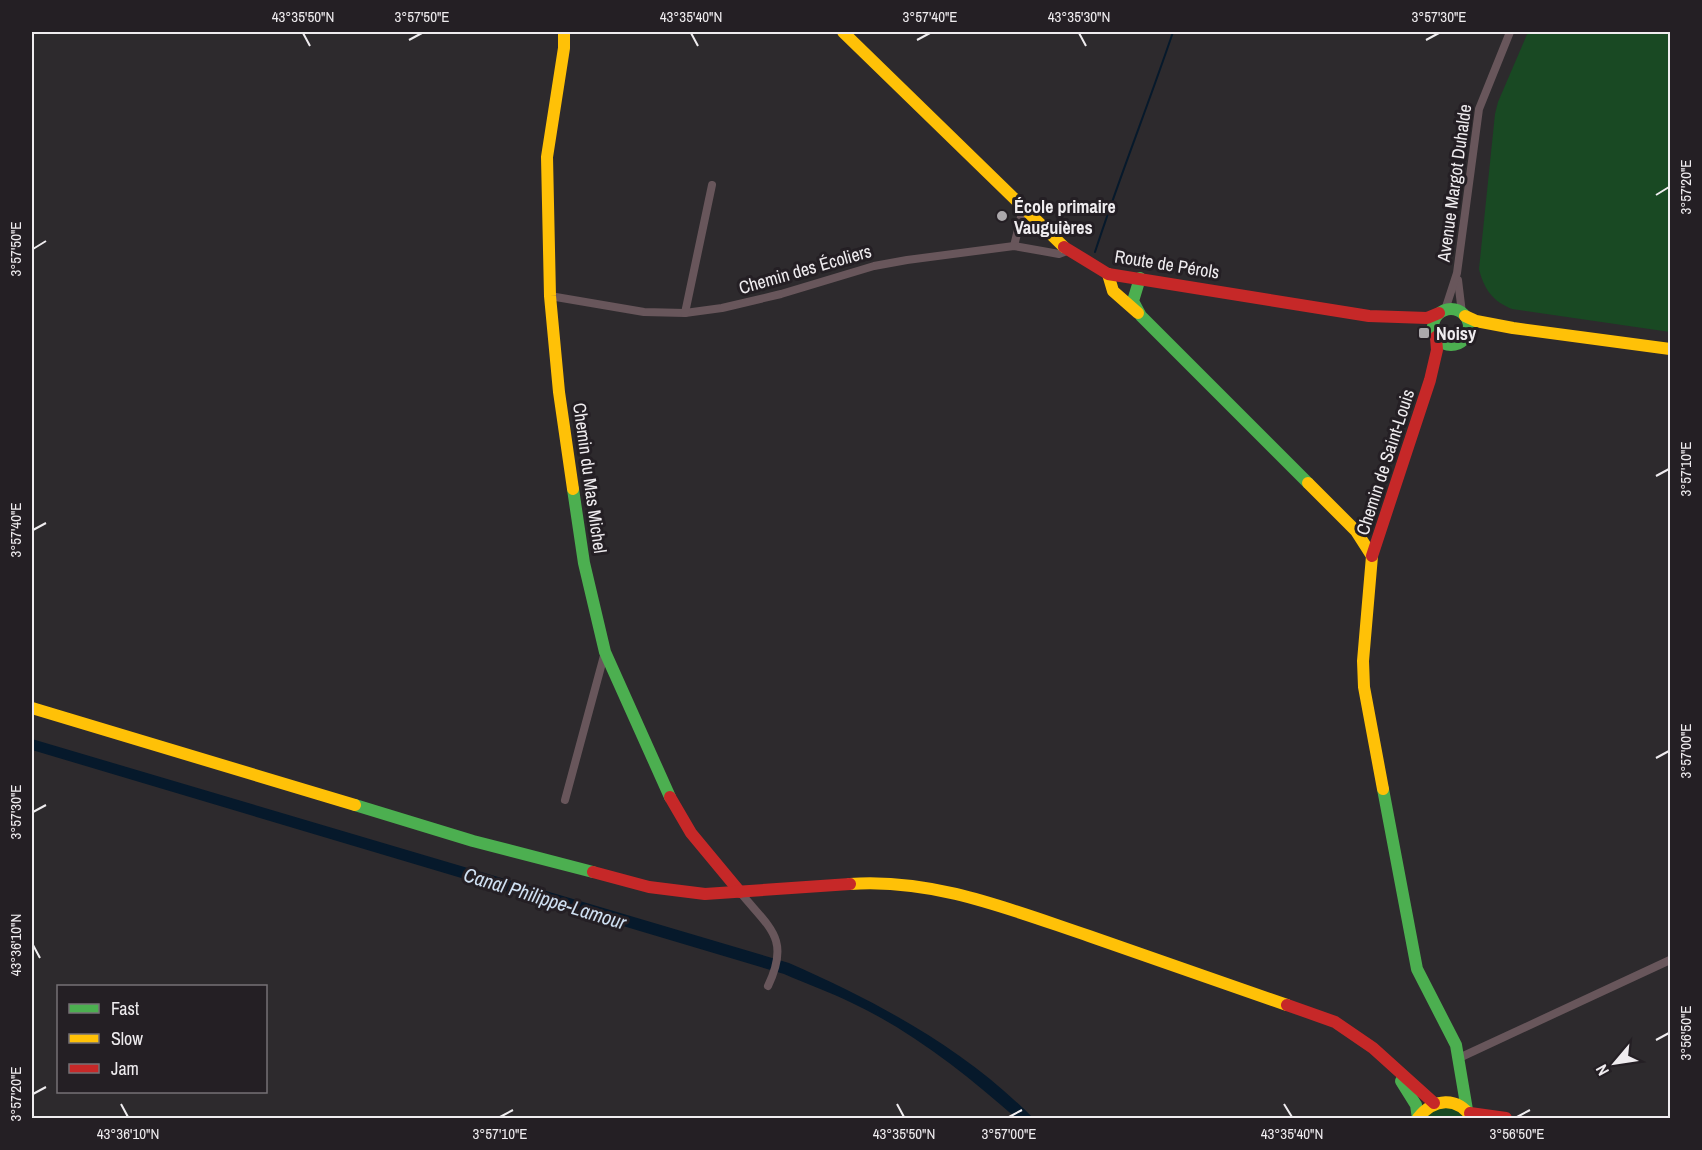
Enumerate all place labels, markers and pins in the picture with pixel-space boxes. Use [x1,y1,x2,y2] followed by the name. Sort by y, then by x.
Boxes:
[1014,194,1116,240] place label: École primaire Vauguières
[995,209,1009,223] marker: École primaire Vauguières
[1436,321,1477,346] place label: Noisy
[1417,326,1431,340] marker: Noisy

